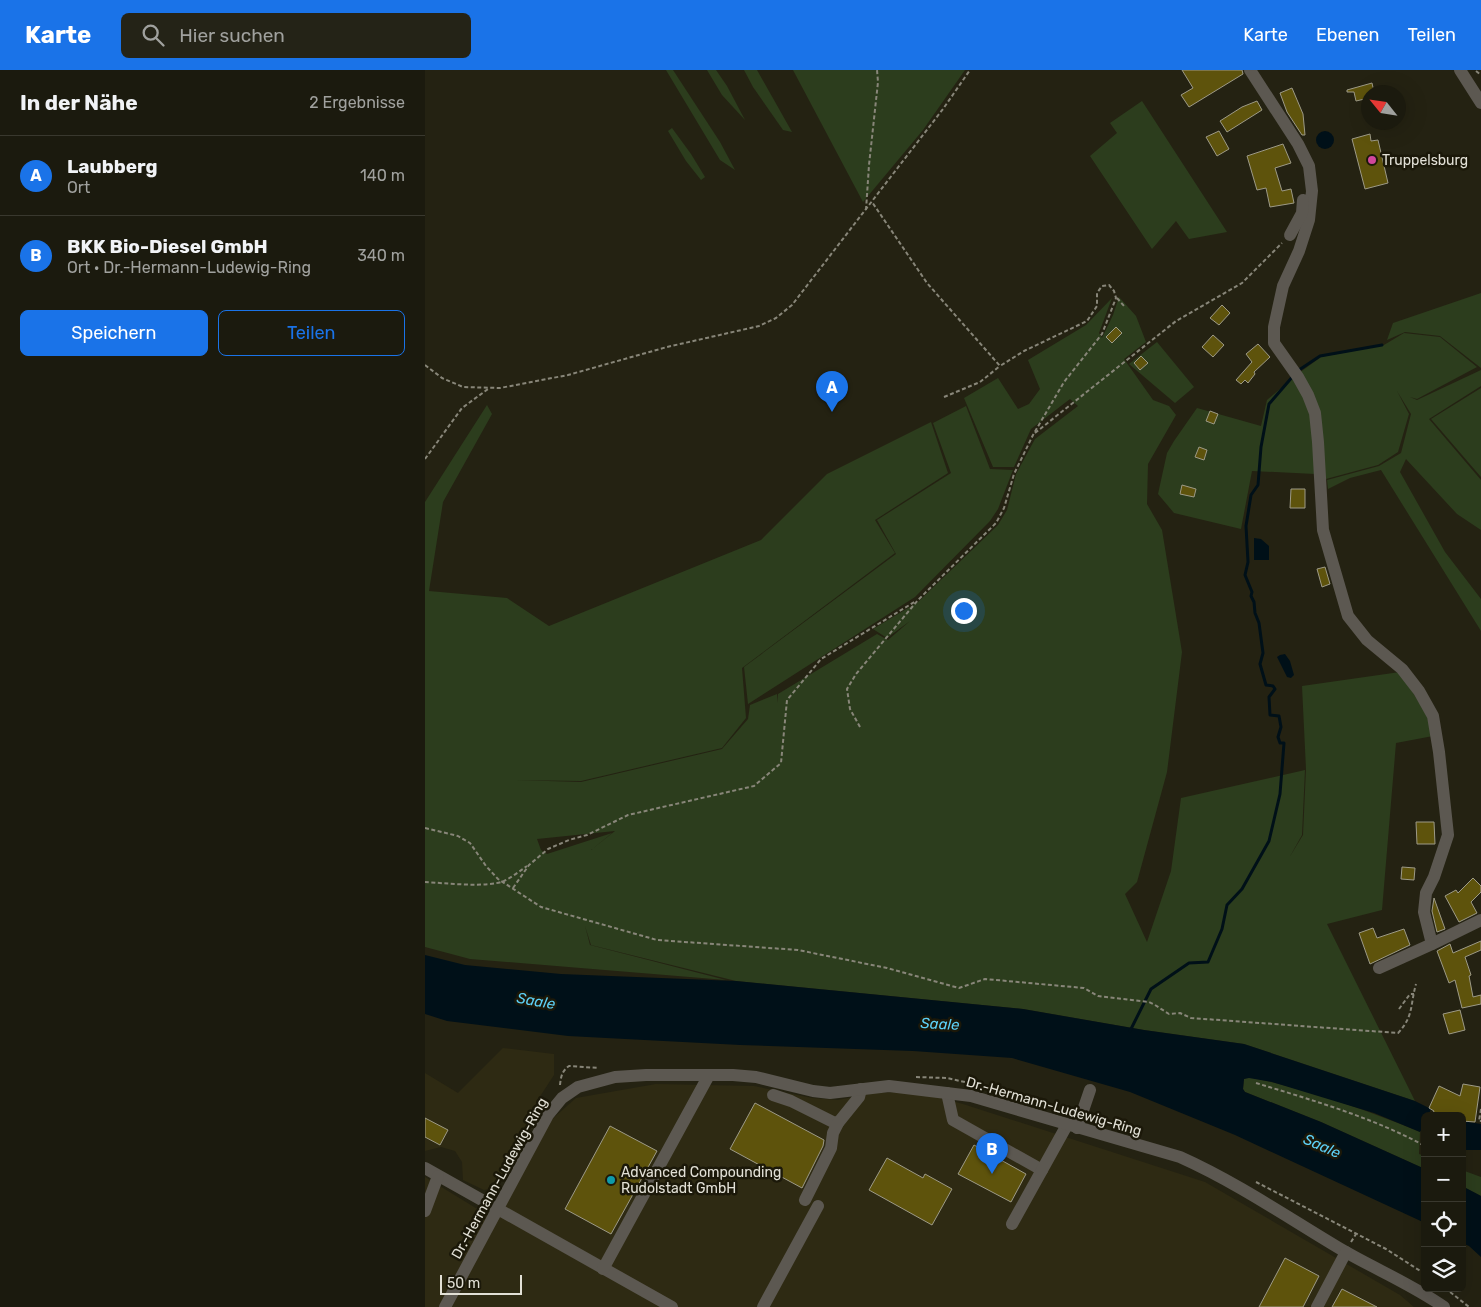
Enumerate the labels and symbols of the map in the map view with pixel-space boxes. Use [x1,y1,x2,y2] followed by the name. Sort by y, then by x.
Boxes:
[1361,85,1406,130] north arrow
[1382,152,1468,169] place label: Truppelsburg
[1366,154,1378,166] marker: Truppelsburg
[816,371,848,412] pin: A
[951,598,977,624] your location
[515,989,557,1013] water label: Saale
[920,1014,961,1034] water label: Saale
[964,1073,1144,1140] street label: Dr.-Hermann-Ludewig-Ring
[448,1095,551,1262] street label: Dr.-Hermann-Ludewig-Ring
[1301,1130,1344,1162] water label: Saale
[976,1133,1008,1174] pin: B
[621,1164,781,1197] place label: Advanced Compounding Rudolstadt GmbH
[605,1174,617,1186] marker: Advanced Compounding Rudolstadt GmbH
[440,1272,523,1295] scale bar

